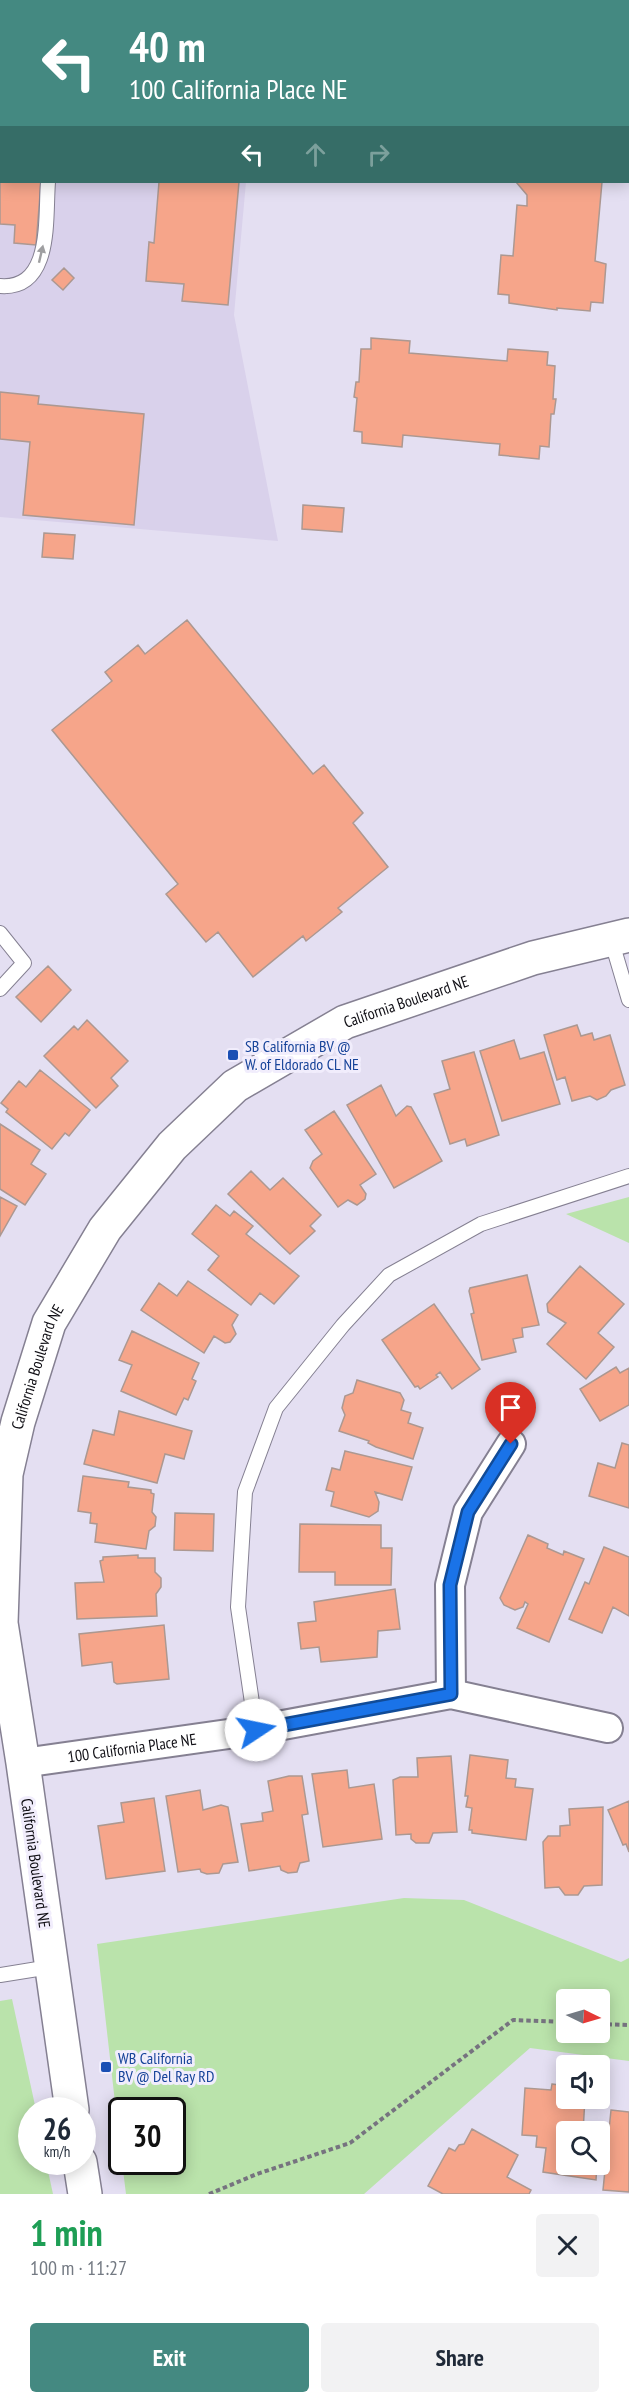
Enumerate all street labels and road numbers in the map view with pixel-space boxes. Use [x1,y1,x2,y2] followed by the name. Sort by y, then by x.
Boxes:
[341,971,471,1032] street label: California Boulevard NE
[7,1301,68,1431] street label: California Boulevard NE
[66,1729,198,1767] street label: 100 California Place NE
[17,1797,55,1929] street label: California Boulevard NE

